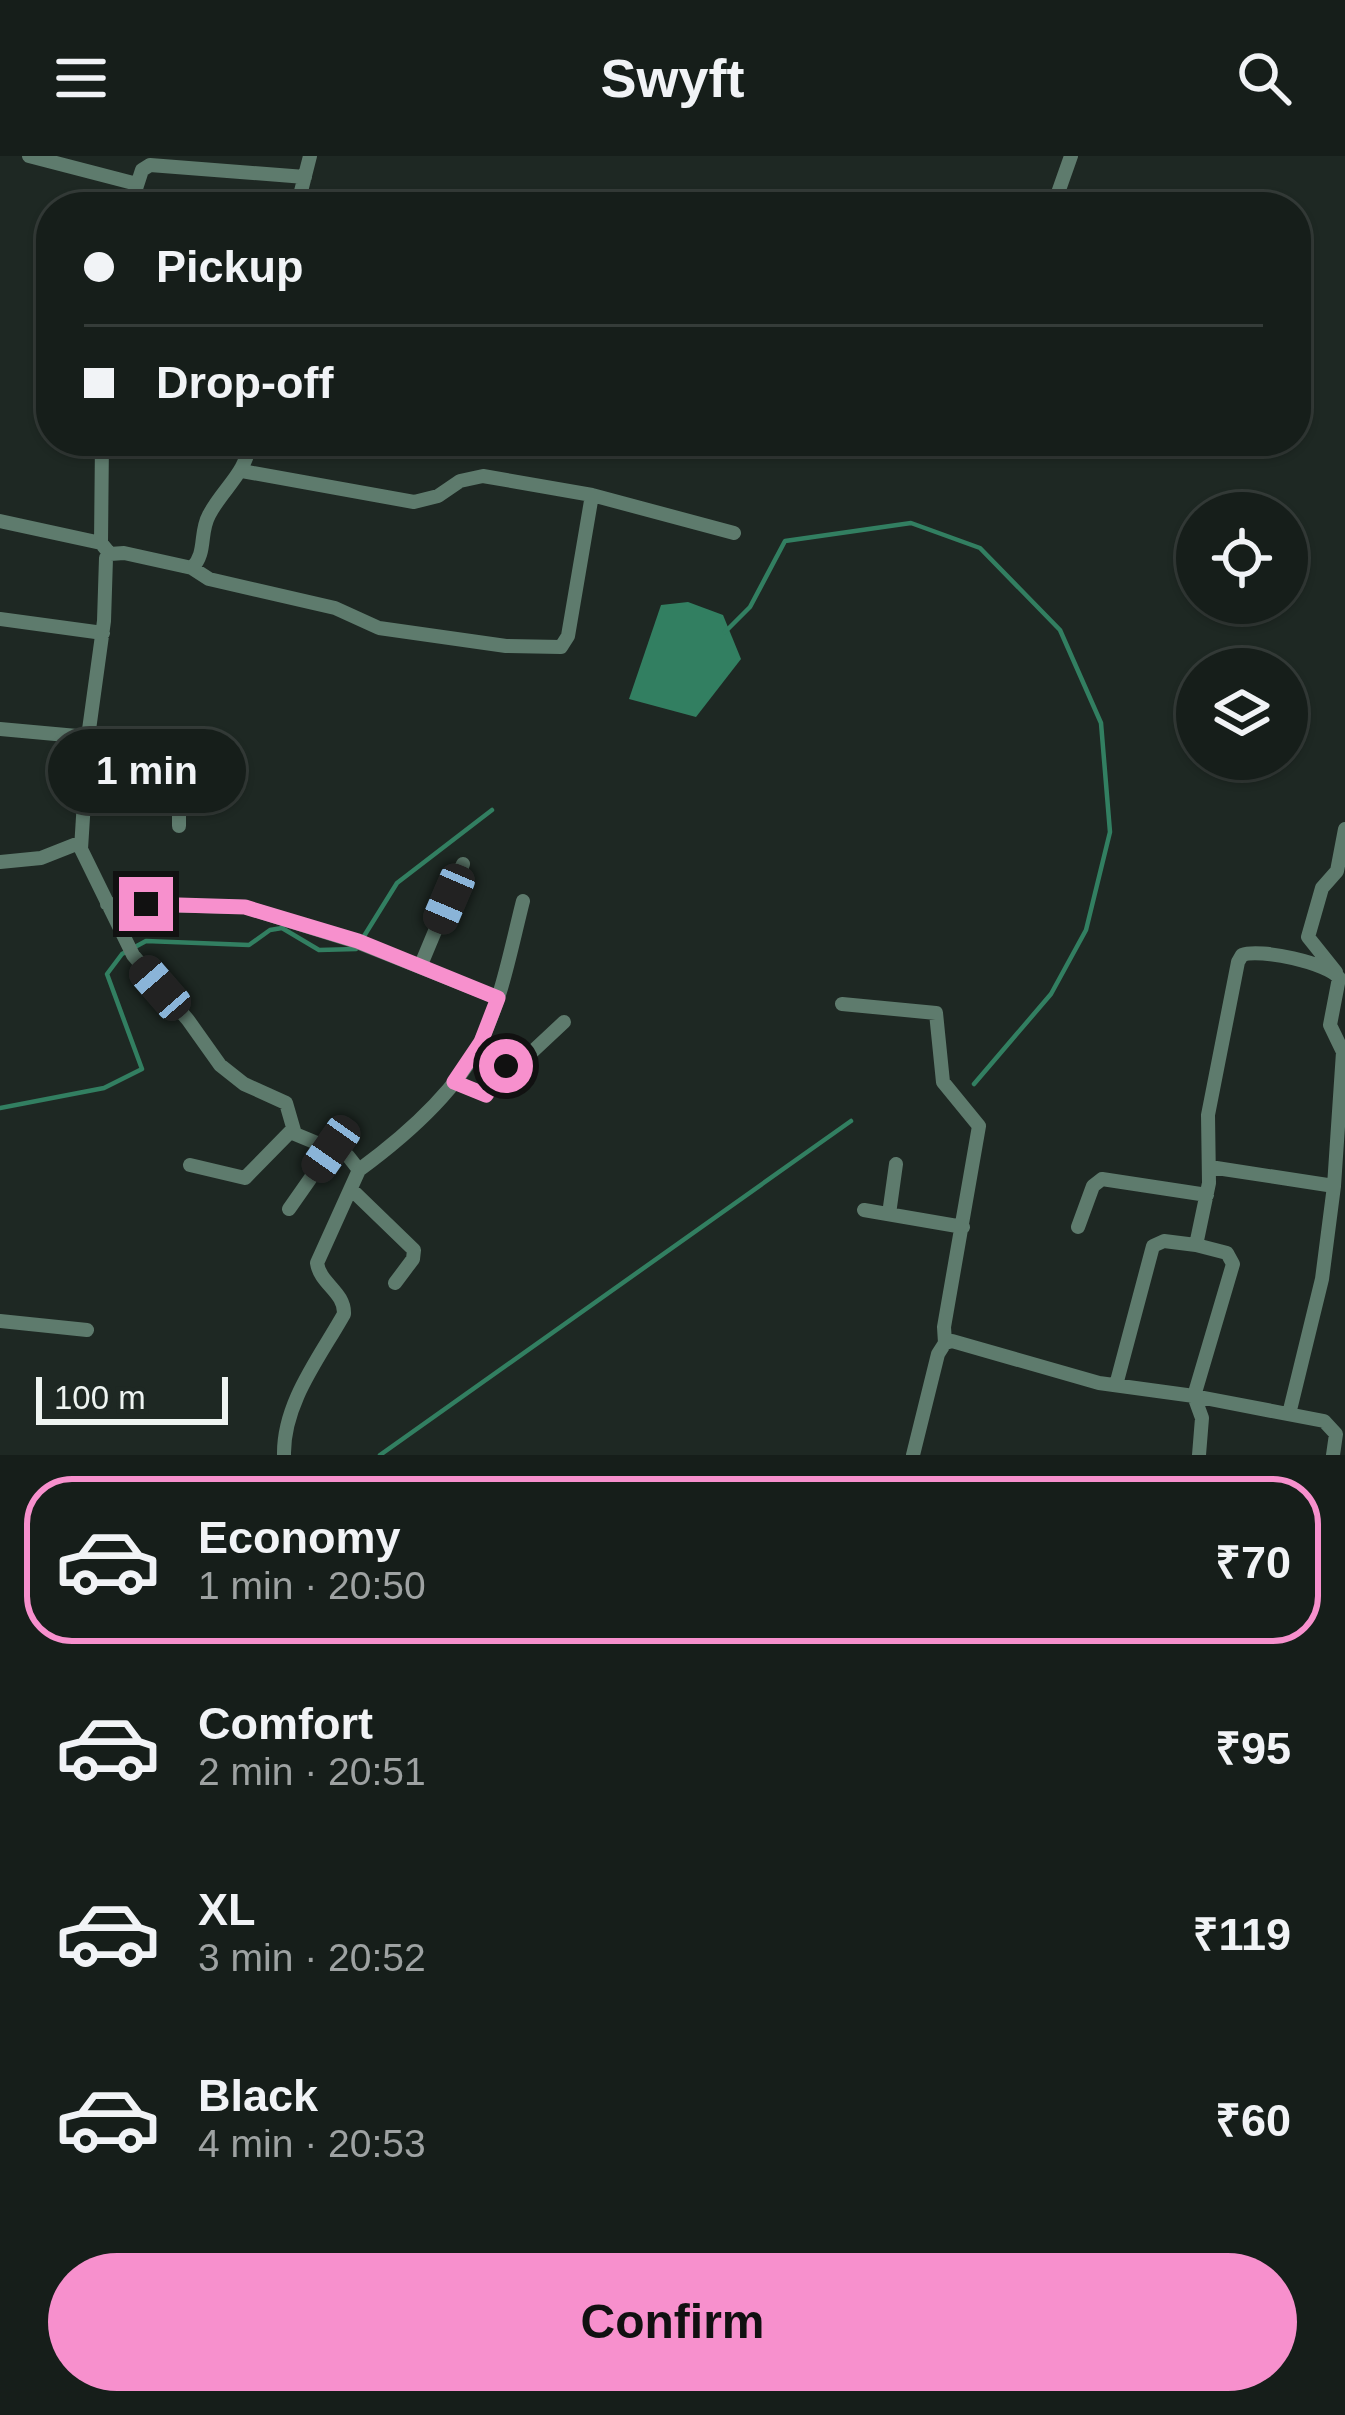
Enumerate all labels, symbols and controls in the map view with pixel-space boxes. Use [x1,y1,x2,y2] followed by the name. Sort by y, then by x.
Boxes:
[48,45,114,111] icon: menu
[1231,45,1297,111] icon: search
[600,48,745,108] text: Swyft
[156,241,304,292] text: Pickup
[156,357,333,408] text: Drop-off
[1176,492,1308,780] map controls
[1176,492,1308,624] button: locate
[1176,648,1308,780] button: layers
[47,730,245,814] callout: 1 min
[96,749,198,792] text: 1 min
[418,859,480,939] car
[119,877,173,931] route end
[123,949,197,1027] car
[479,1039,533,1093] route start
[296,1109,366,1189] car
[36,1371,228,1424] scale bar
[54,1379,146,1416] text: 100 m
[54,1506,162,1614] icon: car
[198,1512,401,1563] text: Economy
[1215,1537,1291,1588] text: ₹70
[198,1564,426,1607] text: 1 min · 20:50
[54,1692,162,1800] icon: car
[198,1698,373,1749] text: Comfort
[1215,1723,1291,1774] text: ₹95
[198,1750,426,1793] text: 2 min · 20:51
[54,1878,162,1986] icon: car
[198,1884,256,1935] text: XL
[1193,1909,1291,1960] text: ₹119
[198,1936,426,1979] text: 3 min · 20:52
[54,2064,162,2172] icon: car
[198,2070,318,2121] text: Black
[1215,2095,1291,2146] text: ₹60
[198,2122,426,2165] text: 4 min · 20:53
[48,2253,1297,2391] button: Confirm

